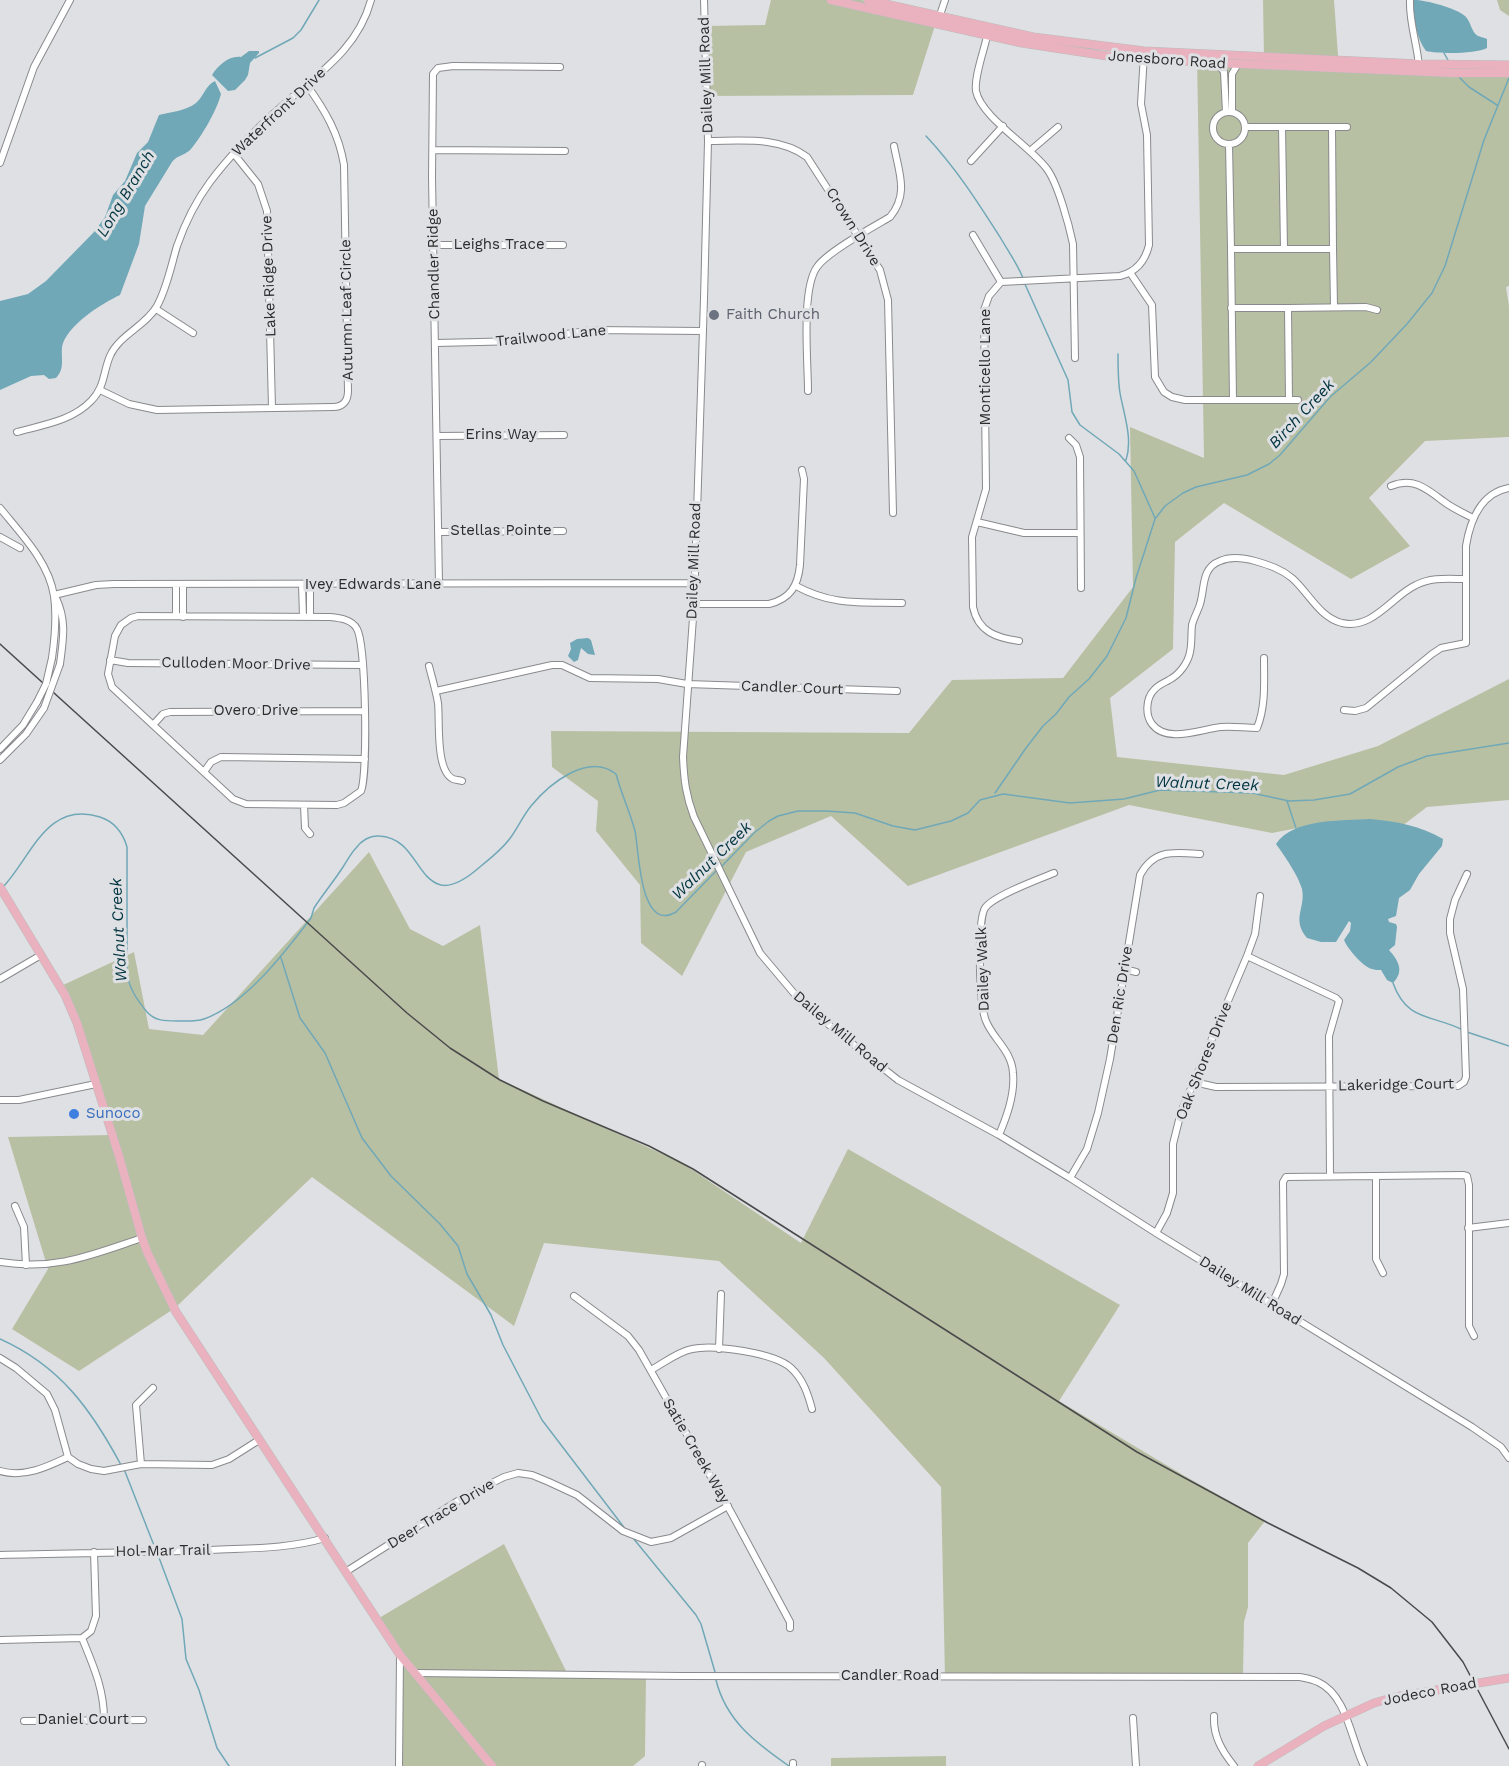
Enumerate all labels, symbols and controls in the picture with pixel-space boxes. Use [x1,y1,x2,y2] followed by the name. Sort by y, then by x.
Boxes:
[695,16,717,134] street label: Dailey Mill Road
[1107,47,1227,73] street label: Jonesboro Road
[228,64,330,160] street label: Waterfront Drive
[93,147,159,241] water label: Long Branch
[822,184,884,270] street label: Crown Drive
[424,208,444,320] street label: Chandler Ridge
[258,215,280,337] street label: Lake Ridge Drive
[453,236,545,254] street label: Leighs Trace
[337,239,357,381] street label: Autumn Leaf Circle
[726,306,820,324] place label: Faith Church
[707,308,721,322] marker: Faith Church
[977,309,995,425] street label: Monticello Lane
[495,321,607,351] street label: Trailwood Lane
[1265,375,1339,453] water label: Birch Creek
[465,426,537,444] street label: Erins Way
[683,502,705,620] street label: Dailey Mill Road
[450,522,552,540] street label: Stellas Pointe
[305,576,441,594] street label: Ivey Edwards Lane
[161,654,311,674] street label: Culloden Moor Drive
[740,677,844,699] street label: Candler Court
[214,702,298,720] street label: Overo Drive
[1155,773,1259,795] water label: Walnut Creek
[668,818,756,904] water label: Walnut Creek
[107,878,131,982] water label: Walnut Creek
[973,926,993,1012] street label: Dailey Walk
[1103,945,1137,1045] street label: Den Ric Drive
[789,988,891,1076] street label: Dailey Mill Road
[1172,999,1236,1123] street label: Oak Shores Drive
[1338,1075,1454,1095] street label: Lakeridge Court
[86,1105,140,1123] place label: Sunoco
[67,1107,81,1121] marker: Sunoco
[1196,1252,1304,1330] street label: Dailey Mill Road
[659,1395,733,1507] street label: Satie Creek Way
[384,1475,498,1553] street label: Deer Trace Drive
[115,1541,211,1561] street label: Hol-Mar Trail
[841,1667,939,1685] street label: Candler Road
[1382,1674,1478,1710] street label: Jodeco Road
[37,1711,129,1729] street label: Daniel Court

